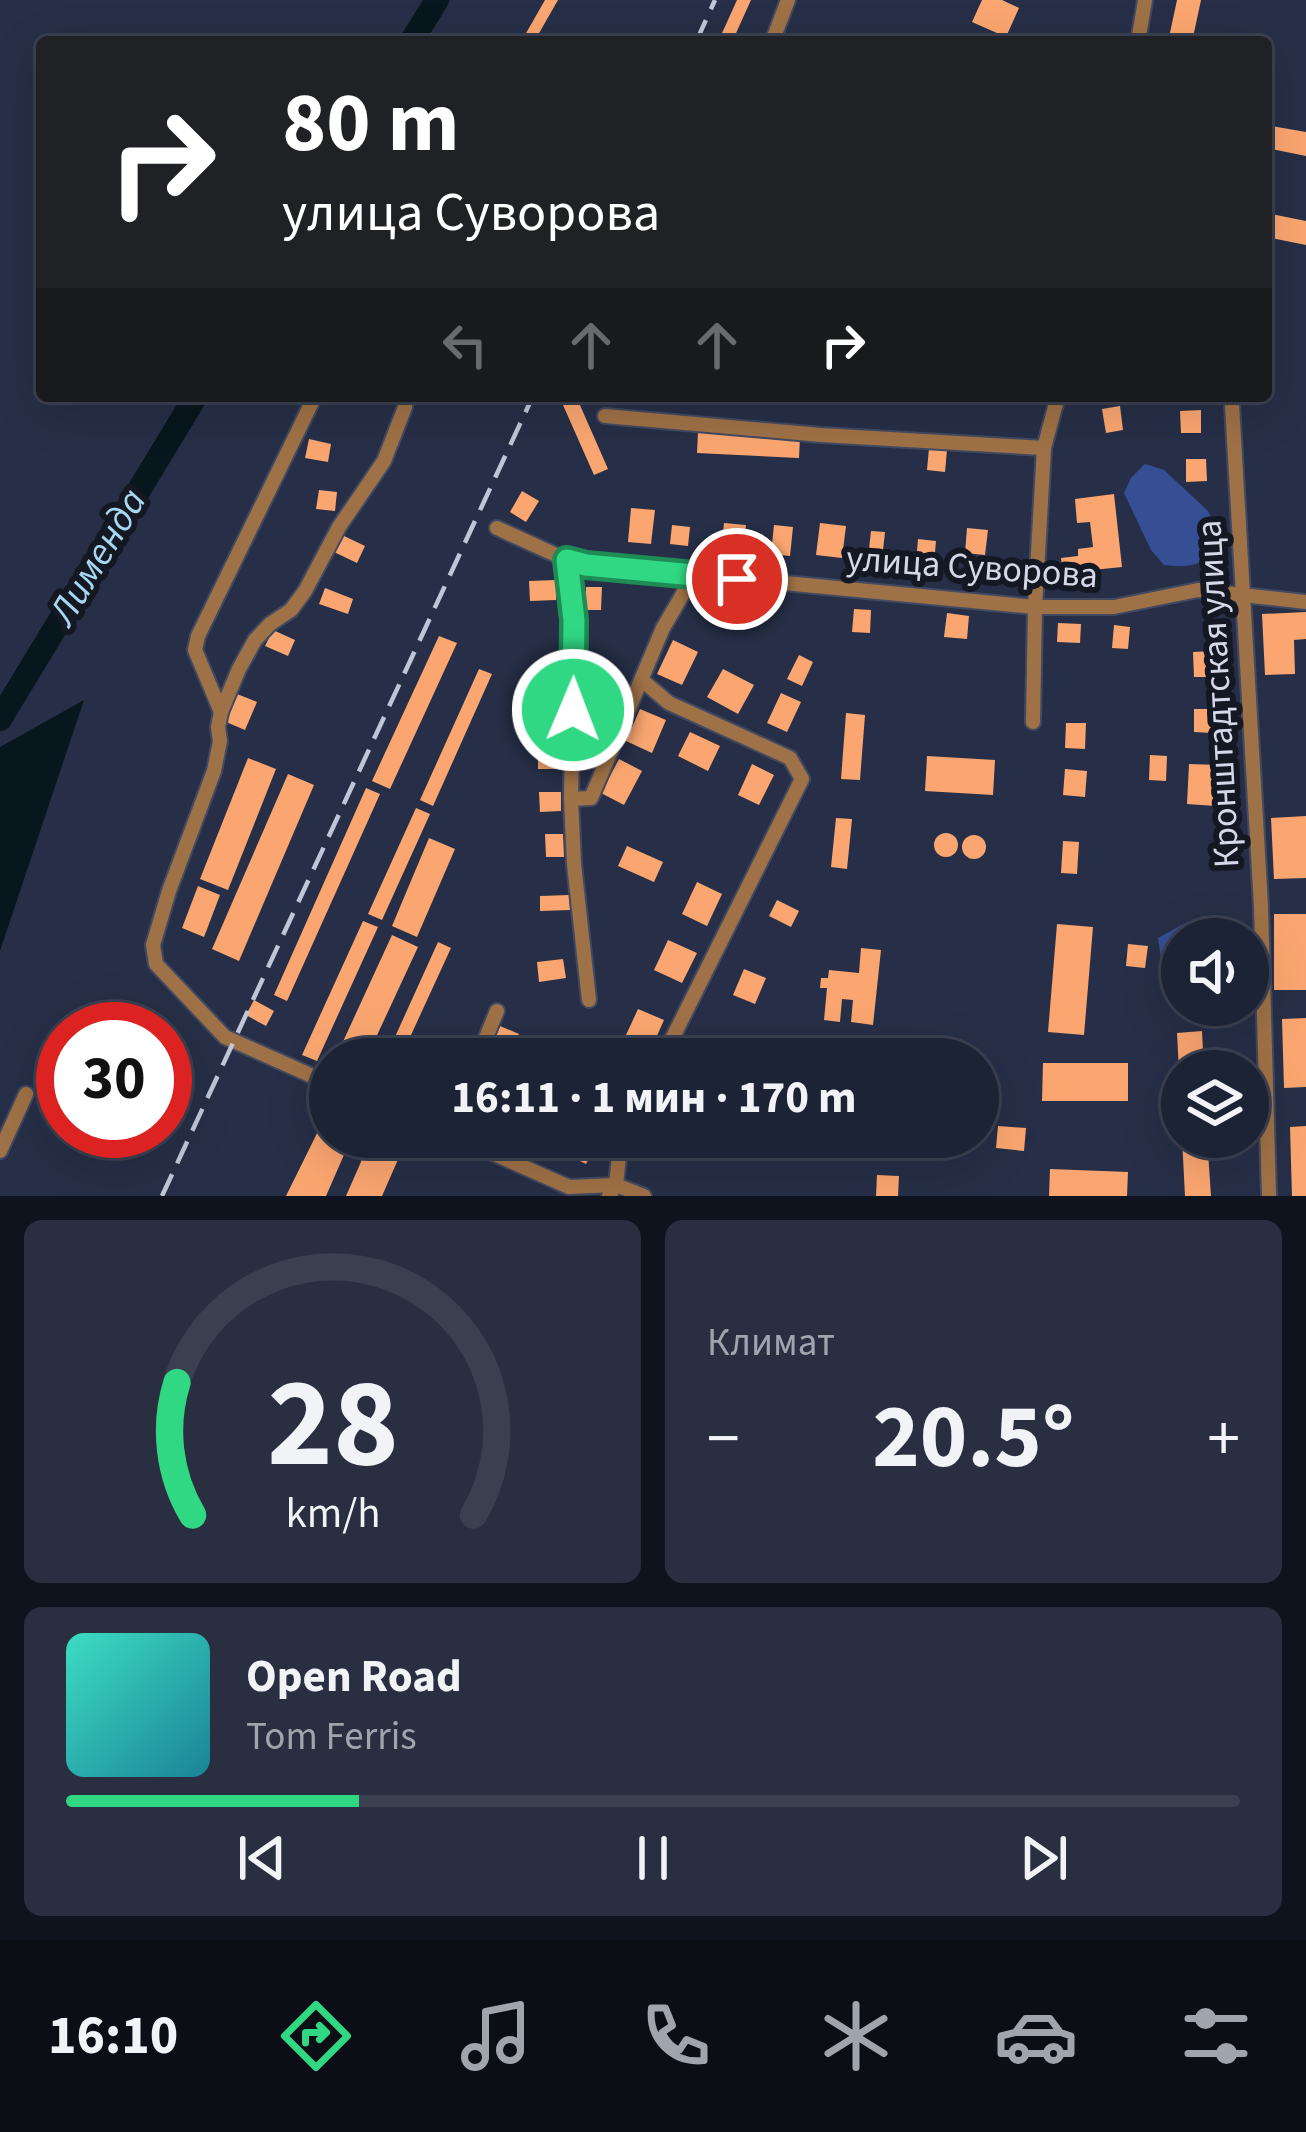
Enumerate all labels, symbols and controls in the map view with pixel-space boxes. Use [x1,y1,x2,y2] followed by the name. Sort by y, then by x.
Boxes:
[282,64,460,184] text: 80 m
[84,84,240,240] icon: right
[282,175,660,252] text: улица Суворова
[432,312,498,378] icon: left
[558,312,624,378] icon: ahead
[684,312,750,378] icon: ahead
[810,312,876,378] icon: right
[34,478,161,638] water label: Лименда
[1183,519,1253,869] street label: Кронштадтская улица
[686,528,788,630] pin
[844,533,1100,601] street label: улица Суворова
[704,546,770,612] icon: arrive
[510,647,636,773] position arrow
[1161,918,1269,1158] map controls
[1161,918,1269,1026] button: sound
[36,1002,192,1158] speed limit sign: 30
[1161,1050,1269,1158] button: layers
[451,1066,857,1130] text: 16:11 · 1 мин · 170 m
[707,1315,835,1371] text: Климат
[267,1336,398,1514] text: 28
[872,1374,1075,1502] text: 20.5°
[707,1392,740,1486] text: −
[1207,1392,1240,1486] text: +
[285,1482,380,1543] text: km/h
[246,1645,462,1709] text: Open Road
[246,1709,417,1765] text: Tom Ferris
[229,1825,295,1891] icon: previous
[620,1825,686,1891] icon: pause
[1011,1825,1077,1891] icon: next
[274,1994,358,2078] icon: directions
[454,1994,538,2078] icon: music
[634,1994,718,2078] icon: phone
[814,1994,898,2078] icon: climate
[994,1994,1078,2078] icon: car
[1174,1994,1258,2078] icon: filters
[48,1998,178,2075] text: 16:10

